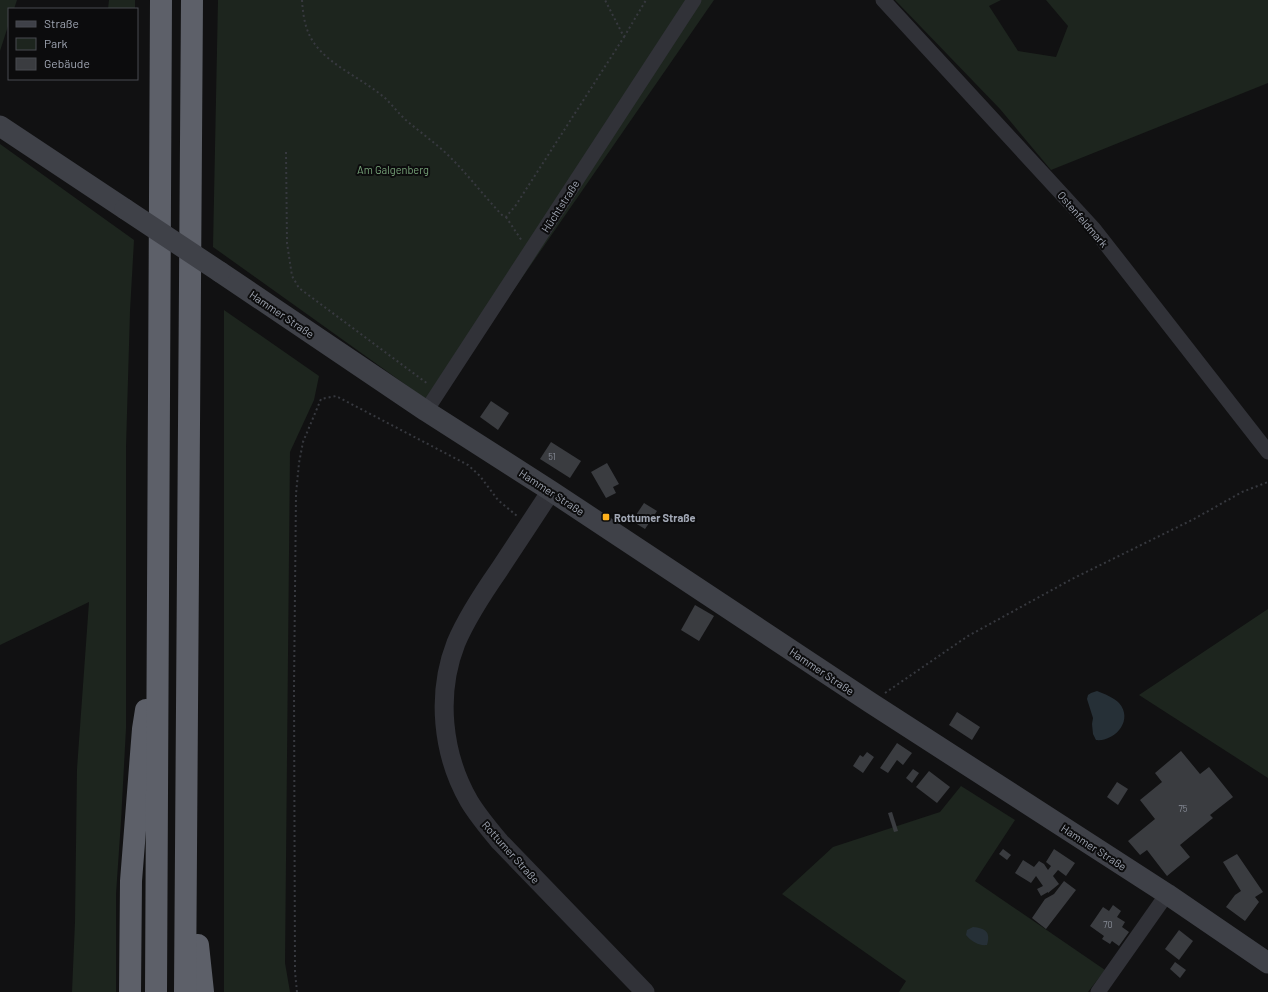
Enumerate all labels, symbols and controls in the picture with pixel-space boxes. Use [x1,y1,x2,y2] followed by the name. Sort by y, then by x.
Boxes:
[8,8,138,80] legend
[44,16,79,30] text: Straße
[44,36,68,50] text: Park
[44,56,90,70] text: Gebäude
[357,163,429,176] park label: Am Galgenberg
[538,177,582,235] street label: Hüchtstraße
[1055,188,1111,250] street label: Ostenfeldmark
[247,288,317,340] street label: Hammer Straße
[548,451,556,462] house number: 51
[517,466,587,518] street label: Hammer Straße
[614,511,696,524] place label: Rottumer Straße
[601,512,611,522] marker: Rottumer Straße
[787,645,857,697] street label: Hammer Straße
[1179,803,1188,814] house number: 75
[480,818,543,886] street label: Rottumer Straße
[1059,821,1129,873] street label: Hammer Straße
[1103,919,1113,930] house number: 70

